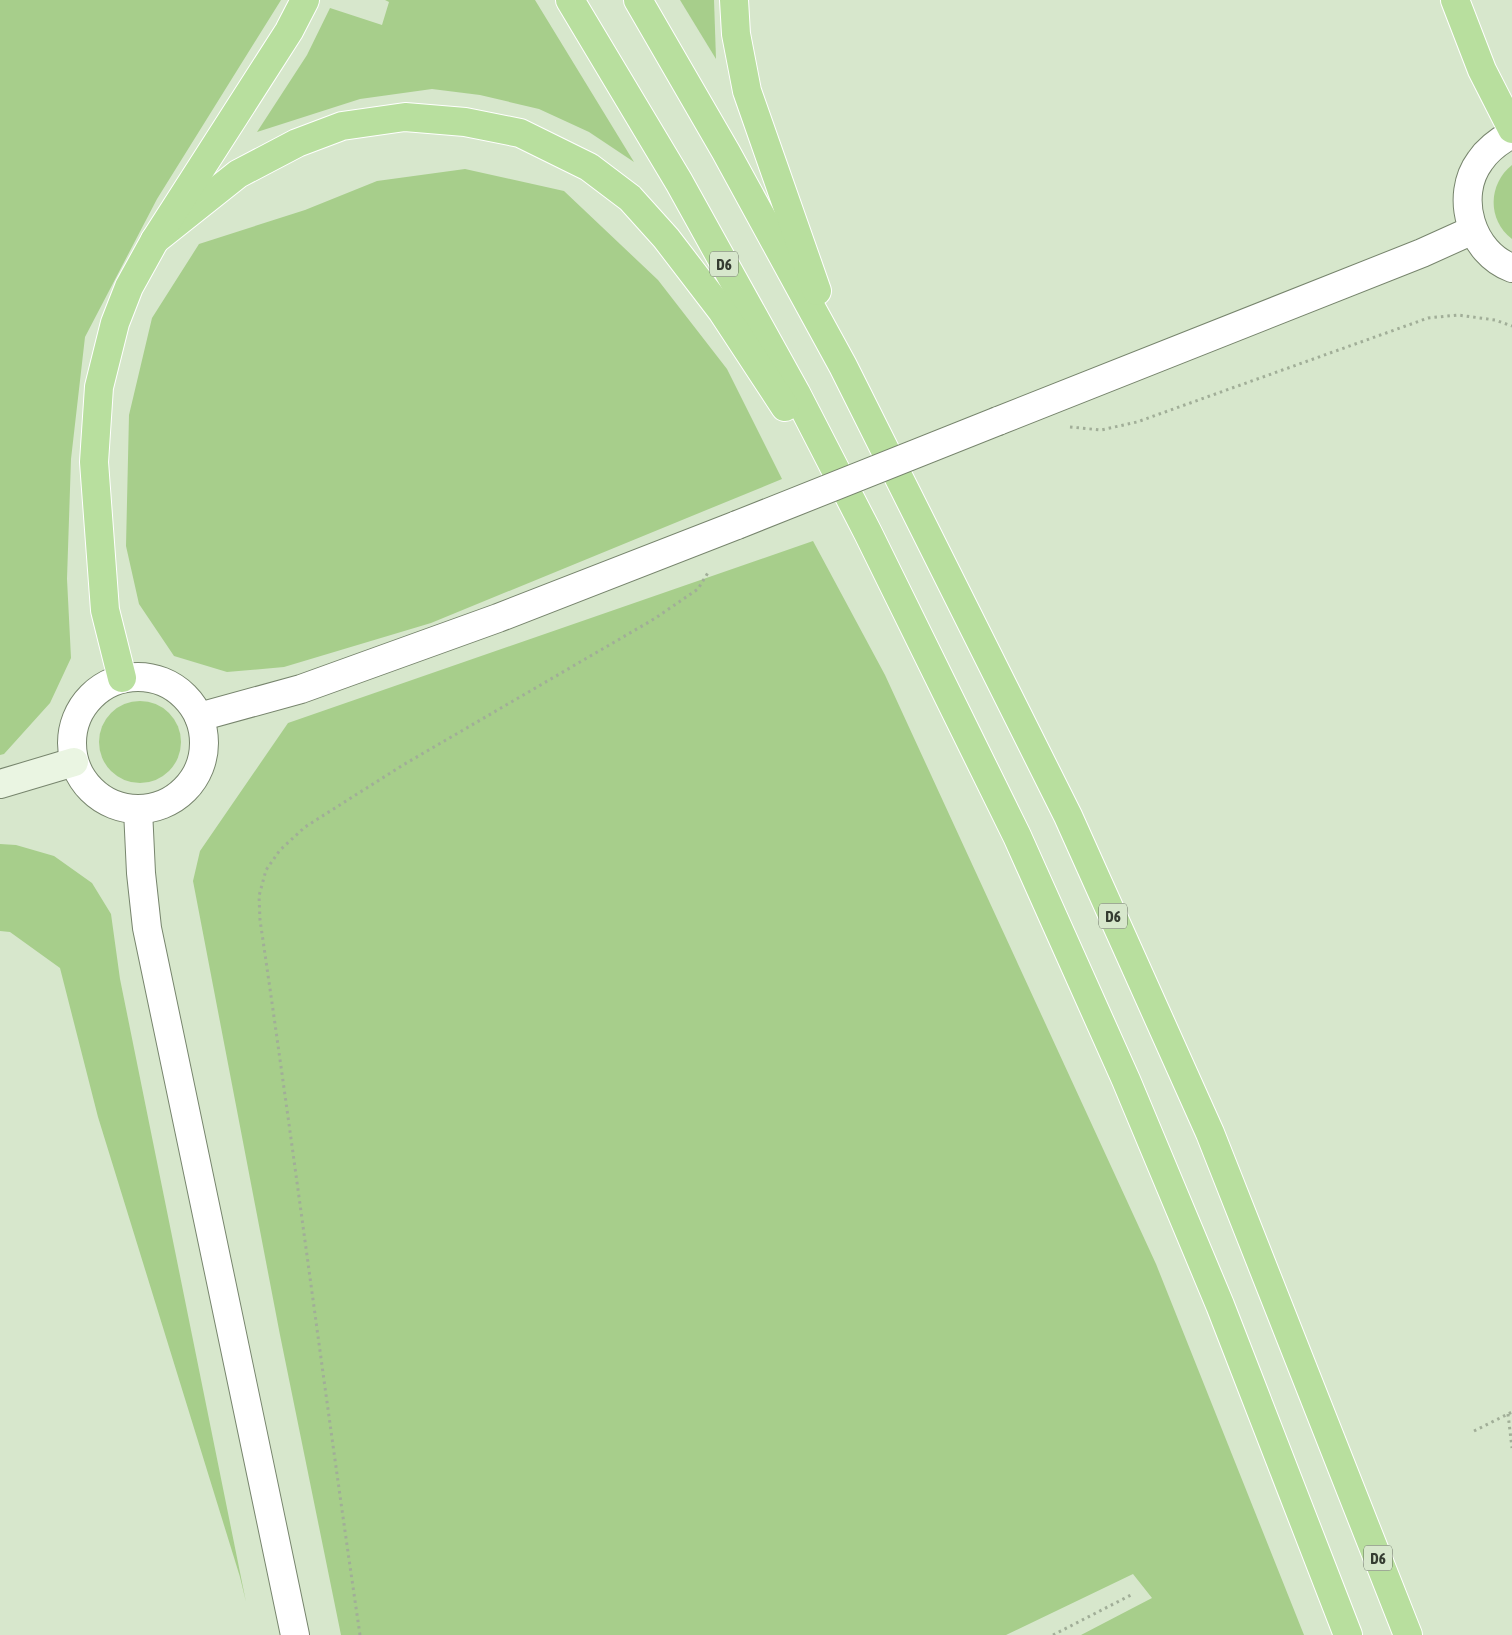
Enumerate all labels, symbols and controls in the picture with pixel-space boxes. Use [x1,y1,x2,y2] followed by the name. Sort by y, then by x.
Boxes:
[710,252,738,276] road number: D6
[1099,904,1127,928] road number: D6
[1364,1546,1392,1570] road number: D6

